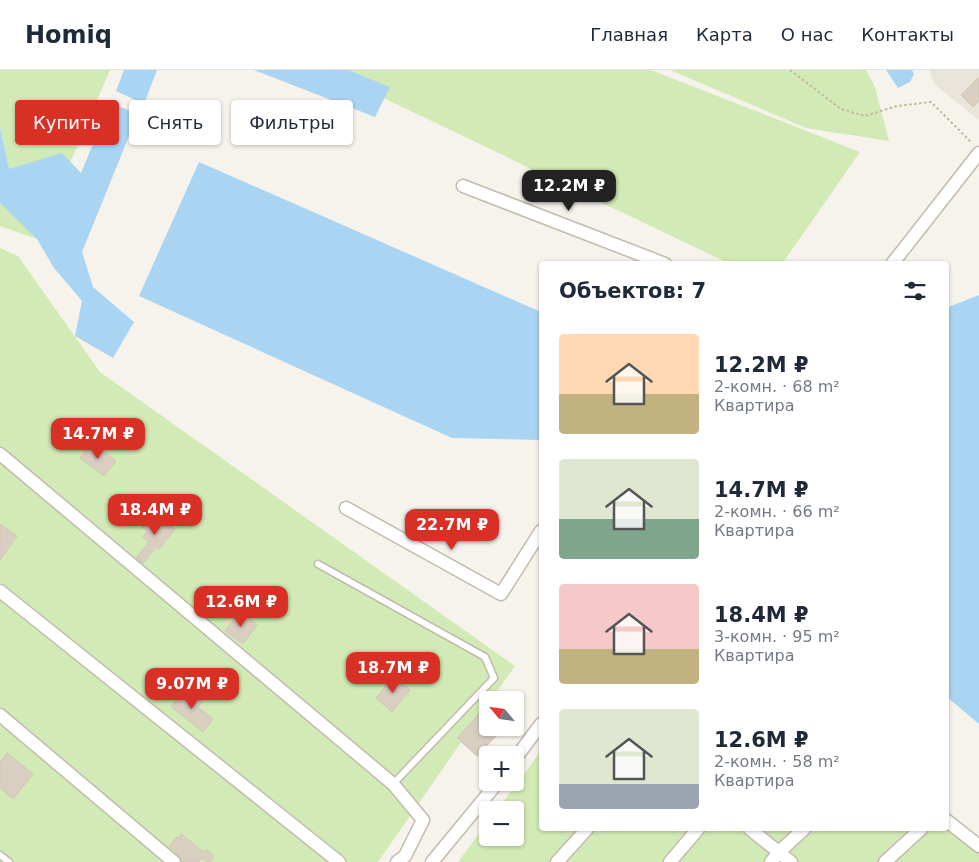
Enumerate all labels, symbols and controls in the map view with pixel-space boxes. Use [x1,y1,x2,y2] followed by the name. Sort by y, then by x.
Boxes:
[25,21,112,49] text: Homiq
[590,24,668,45] text: Главная
[696,24,753,45] text: Карта
[781,24,833,45] text: О нас
[861,24,954,45] text: Контакты
[15,100,119,145] chip: Купить
[129,100,221,145] chip: Снять
[231,100,353,145] chip: Фильтры
[523,170,615,212] pin: 12.2M ₽
[533,176,605,195] text: 12.2M ₽
[901,277,929,305] icon: filters
[559,279,706,303] text: Объектов: 7
[714,353,809,377] text: 12.2M ₽
[599,354,659,414] icon: home
[714,377,840,396] text: 2-комн. · 68 m²
[714,396,794,415] text: Квартира
[52,418,144,460] pin: 14.7M ₽
[62,424,134,443] text: 14.7M ₽
[714,478,809,502] text: 14.7M ₽
[599,479,659,539] icon: home
[109,494,201,536] pin: 18.4M ₽
[119,500,191,519] text: 18.4M ₽
[714,502,840,521] text: 2-комн. · 66 m²
[406,508,498,551] pin: 22.7M ₽
[416,515,488,534] text: 22.7M ₽
[714,521,794,540] text: Квартира
[195,586,287,628] pin: 12.6M ₽
[205,592,277,611] text: 12.6M ₽
[714,603,809,627] text: 18.4M ₽
[599,604,659,664] icon: home
[714,627,840,646] text: 3-комн. · 95 m²
[714,646,794,665] text: Квартира
[347,652,439,694] pin: 18.7M ₽
[357,658,429,677] text: 18.7M ₽
[146,668,238,710] pin: 9.07M ₽
[156,674,228,693] text: 9.07M ₽
[479,691,524,736] north arrow
[479,691,524,846] map controls
[714,728,809,752] text: 12.6M ₽
[599,729,659,789] icon: home
[479,746,524,791] button: +
[714,752,840,771] text: 2-комн. · 58 m²
[714,771,794,790] text: Квартира
[479,801,524,846] button: −

